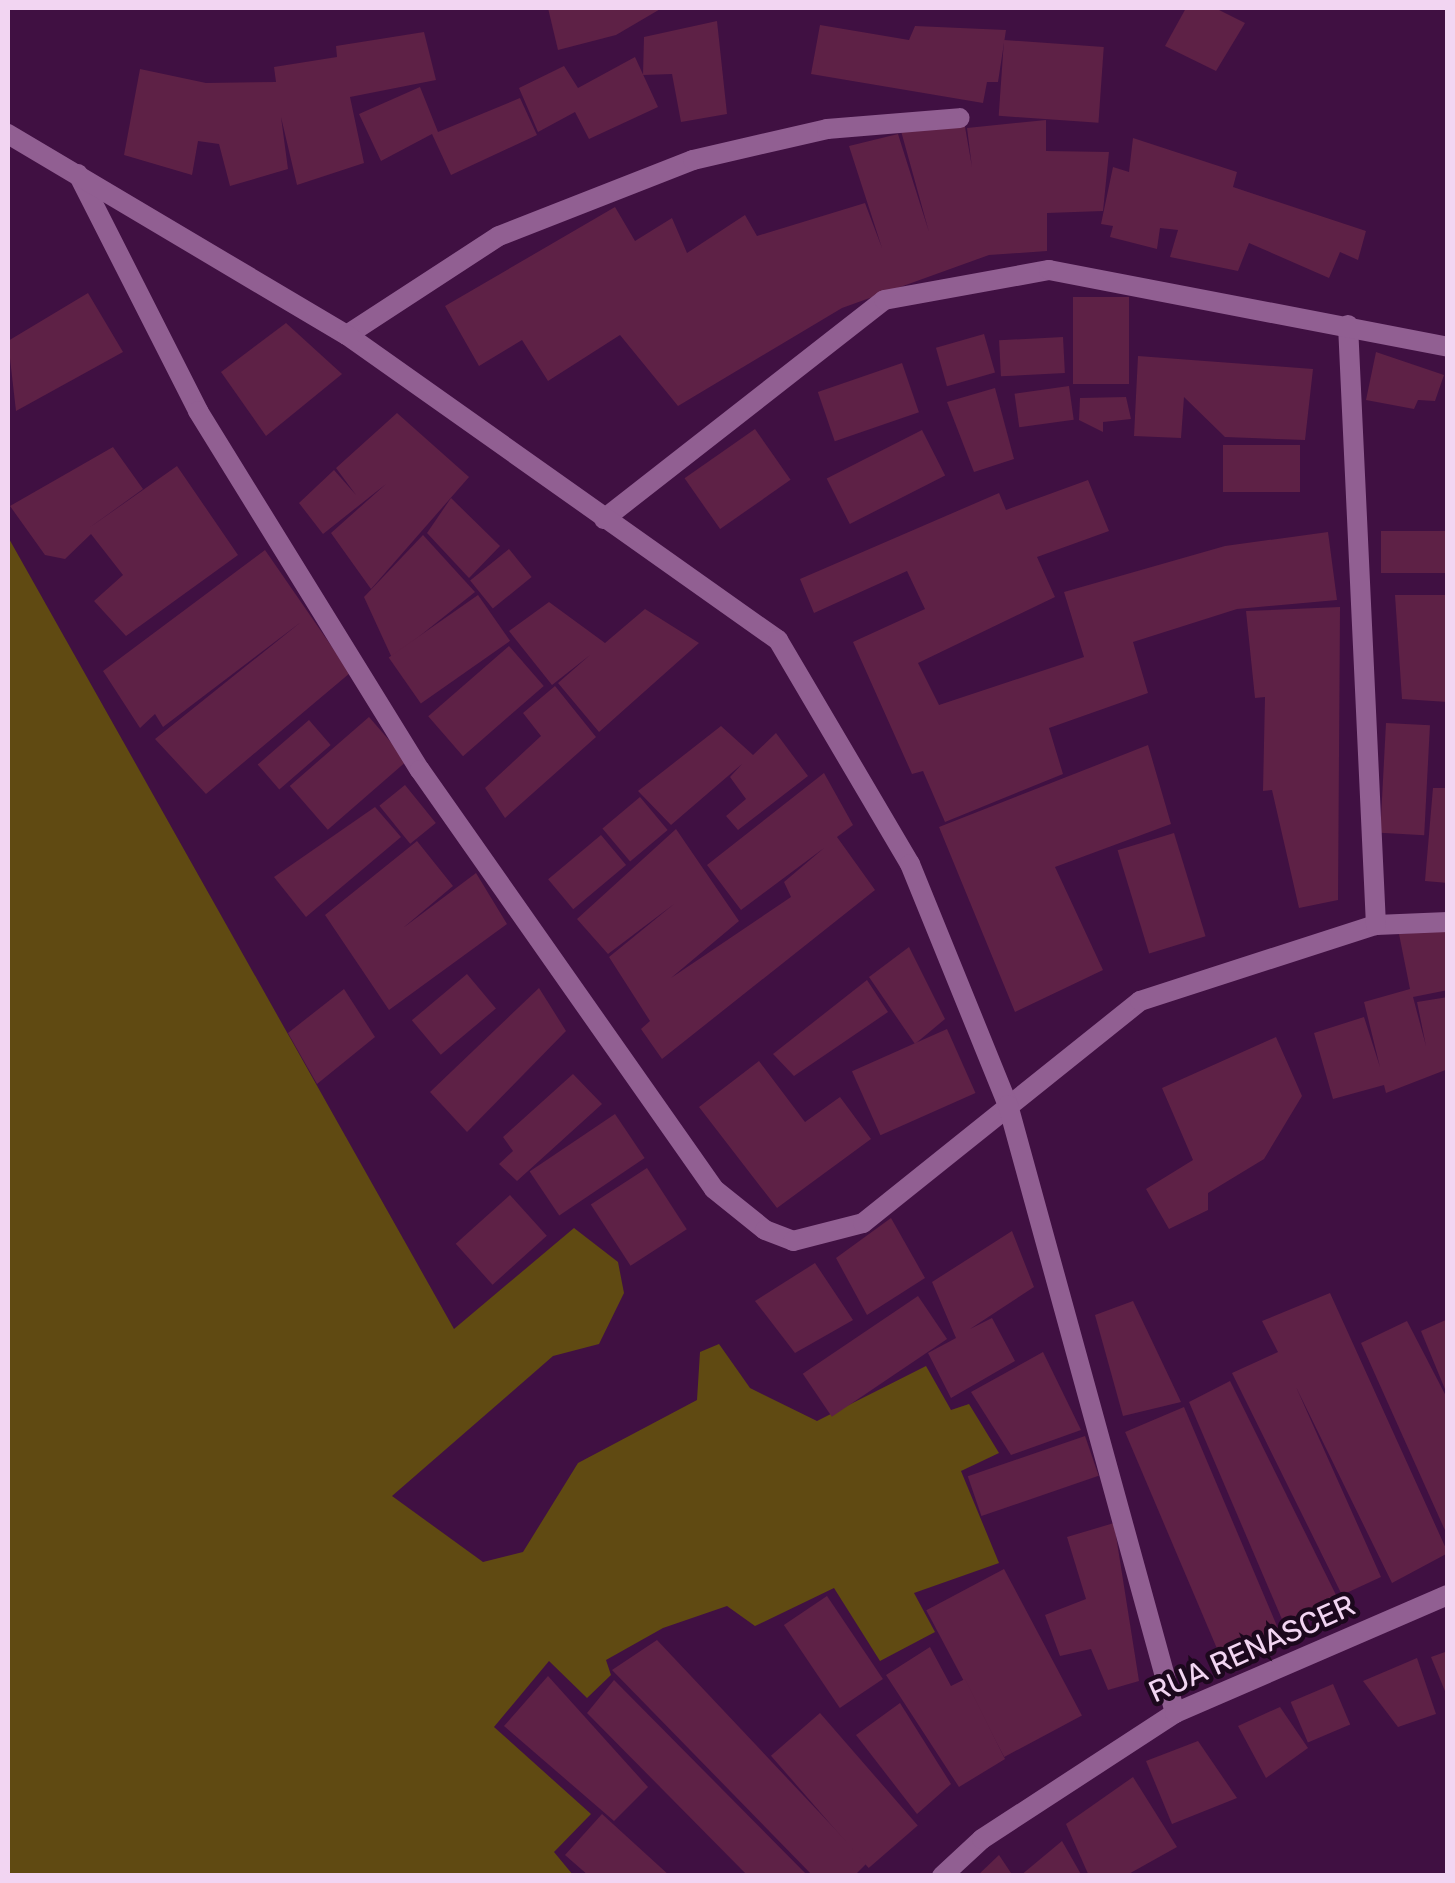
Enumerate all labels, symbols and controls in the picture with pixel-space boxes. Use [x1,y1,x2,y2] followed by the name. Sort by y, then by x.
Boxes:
[1143,1587,1361,1711] street label: RUA RENASCER

